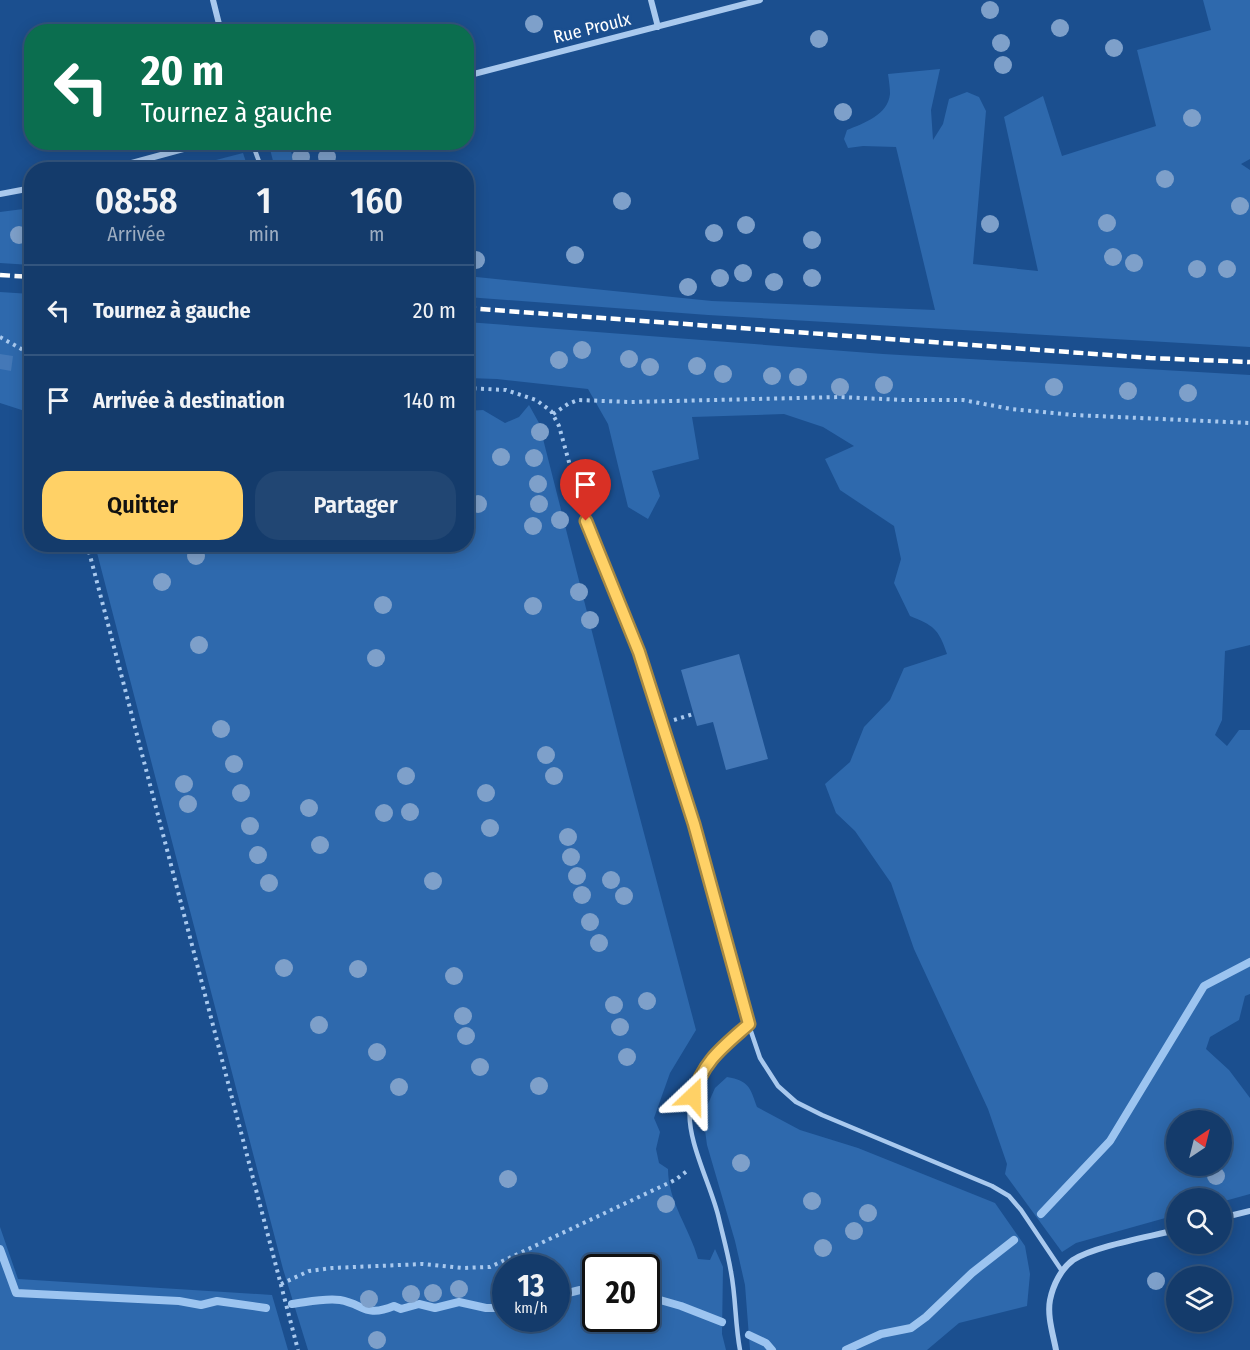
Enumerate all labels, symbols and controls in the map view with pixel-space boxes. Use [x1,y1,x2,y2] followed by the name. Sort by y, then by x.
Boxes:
[551,8,633,48] street label: Rue Proulx
[141,46,224,96] text: 20 m
[42,48,120,126] icon: left
[141,97,332,129] text: Tournez à gauche
[95,179,178,223] text: 08:58
[256,179,271,223] text: 1
[350,179,403,223] text: 160
[107,222,165,246] text: Arrivée
[248,222,279,246] text: min
[369,222,384,246] text: m
[42,294,75,327] icon: left
[93,297,251,324] text: Tournez à gauche
[413,297,456,324] text: 20 m
[42,384,75,417] icon: arrive
[93,387,285,414] text: Arrivée à destination
[403,387,456,414] text: 140 m
[560,459,611,521] pin
[569,468,602,501] icon: arrive
[42,471,243,540] button: Quitter
[255,471,456,540] button: Partager
[661,1064,725,1128] position arrow
[1166,1110,1232,1176] north arrow
[1166,1110,1232,1332] map controls
[1166,1188,1232,1254] button: search
[582,1254,660,1332] speed limit sign: 20
[1166,1266,1232,1332] button: layers
[518,1268,544,1304] text: 13
[514,1299,548,1317] text: km/h

